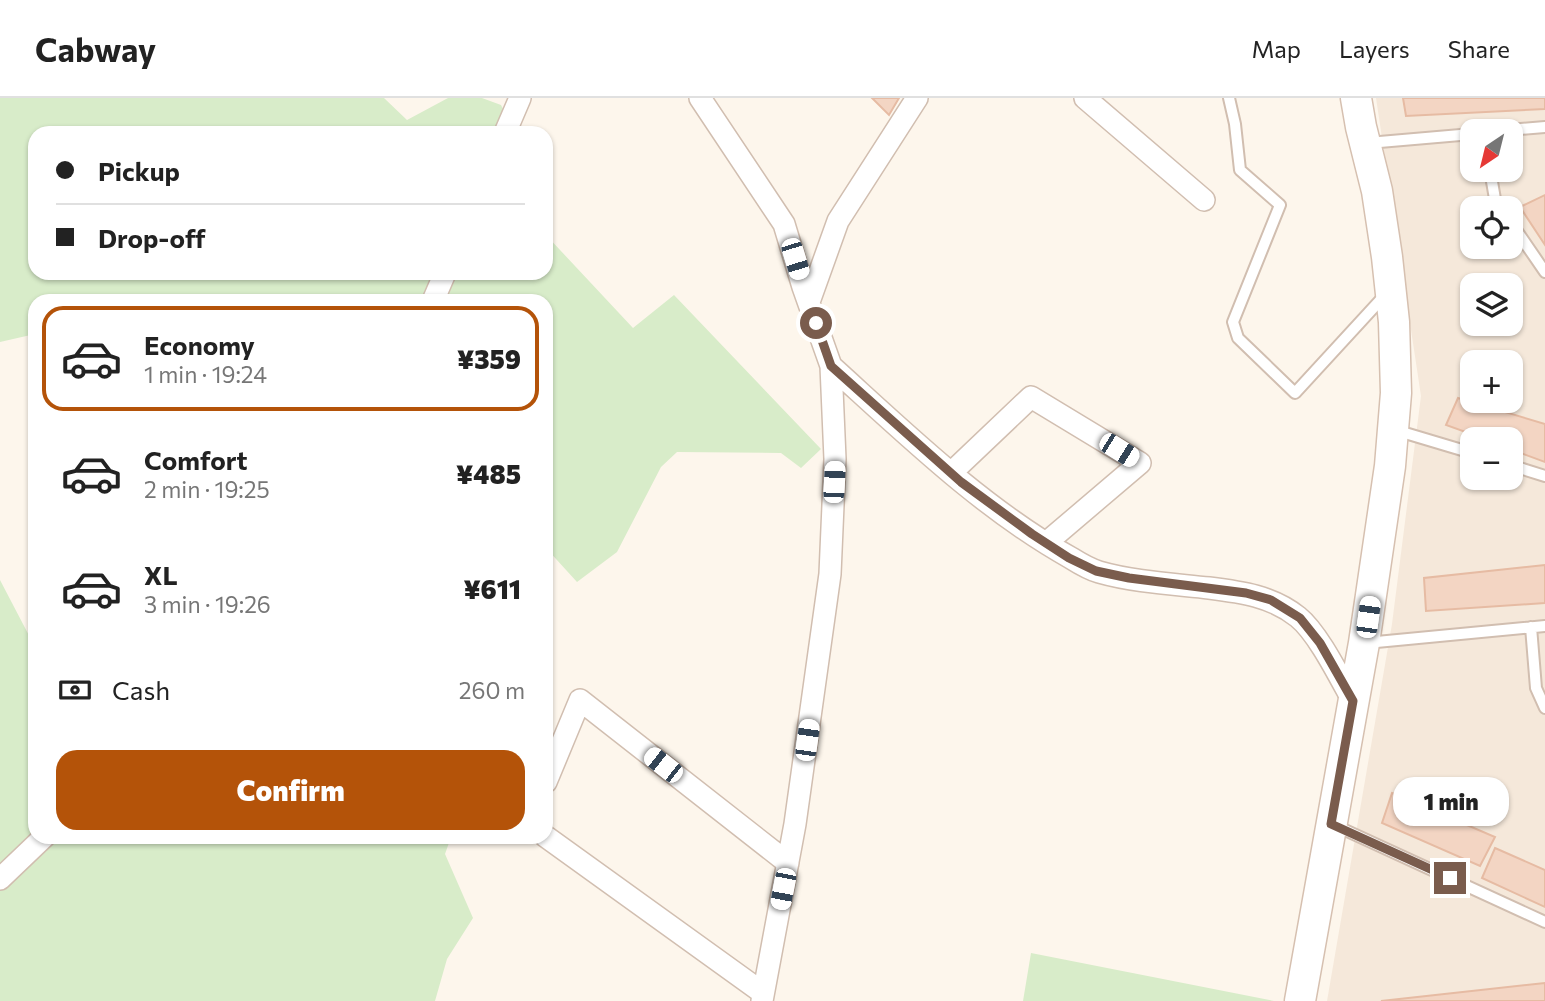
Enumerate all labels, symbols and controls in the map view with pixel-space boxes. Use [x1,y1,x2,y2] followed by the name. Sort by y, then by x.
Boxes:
[35,28,156,69] text: Cabway
[1252,34,1301,63] text: Map
[1339,34,1410,63] text: Layers
[1448,34,1510,63] text: Share
[1460,119,1522,182] north arrow
[1460,119,1523,490] map controls
[98,155,180,186] text: Pickup
[1460,196,1523,259] button: locate
[98,222,205,253] text: Drop-off
[779,236,812,282] car
[1460,273,1523,336] button: layers
[800,307,832,339] route start
[60,327,123,390] icon: car
[144,329,255,360] text: Economy
[457,343,521,374] text: ¥359
[1460,350,1523,413] button: +
[144,360,267,388] text: 1 min · 19:24
[1460,427,1523,490] button: −
[1096,430,1143,470] car
[60,442,123,505] icon: car
[144,444,247,475] text: Comfort
[456,458,521,489] text: ¥485
[823,460,846,504] car
[144,475,270,503] text: 2 min · 19:25
[60,557,123,620] icon: car
[144,559,178,590] text: XL
[464,573,521,604] text: ¥611
[144,590,271,618] text: 3 min · 19:26
[1355,595,1382,639] car
[56,671,94,709] icon: cash
[112,674,170,705] text: Cash
[459,676,525,704] text: 260 m
[794,718,821,762] car
[640,744,687,786] car
[56,750,525,830] button: Confirm
[1392,776,1508,826] callout: 1 min
[1423,787,1479,815] text: 1 min
[1434,862,1466,894] route end
[769,866,798,912] car

